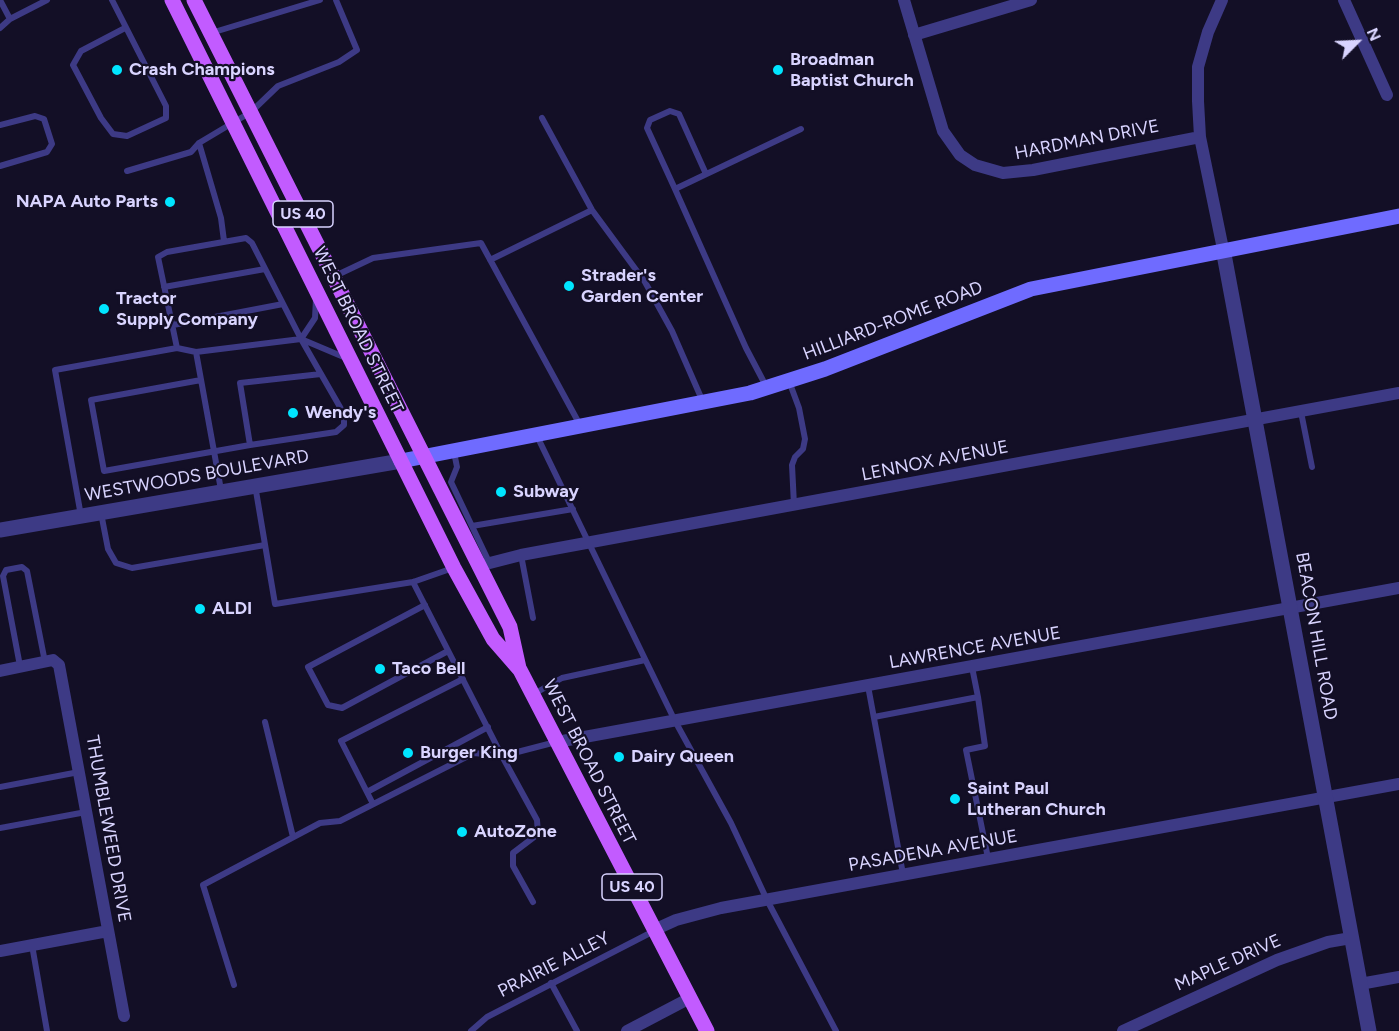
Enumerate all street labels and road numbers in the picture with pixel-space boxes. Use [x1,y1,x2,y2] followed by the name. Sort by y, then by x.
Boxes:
[1013,115,1161,165] street label: HARDMAN DRIVE
[273,201,333,227] road number: US 40
[308,243,408,417] street label: WEST BROAD STREET
[800,277,986,365] street label: HILLIARD-ROME ROAD
[860,436,1010,486] street label: LENNOX AVENUE
[83,446,311,506] street label: WESTWOODS BOULEVARD
[1291,550,1341,722] street label: BEACON HILL ROAD
[887,622,1063,674] street label: LAWRENCE AVENUE
[538,676,640,848] street label: WEST BROAD STREET
[81,734,135,924] street label: THUMBLEWEED DRIVE
[847,825,1019,877] street label: PASADENA AVENUE
[602,874,662,900] road number: US 40
[495,928,613,1002] street label: PRAIRIE ALLEY
[1172,930,1284,996] street label: MAPLE DRIVE

